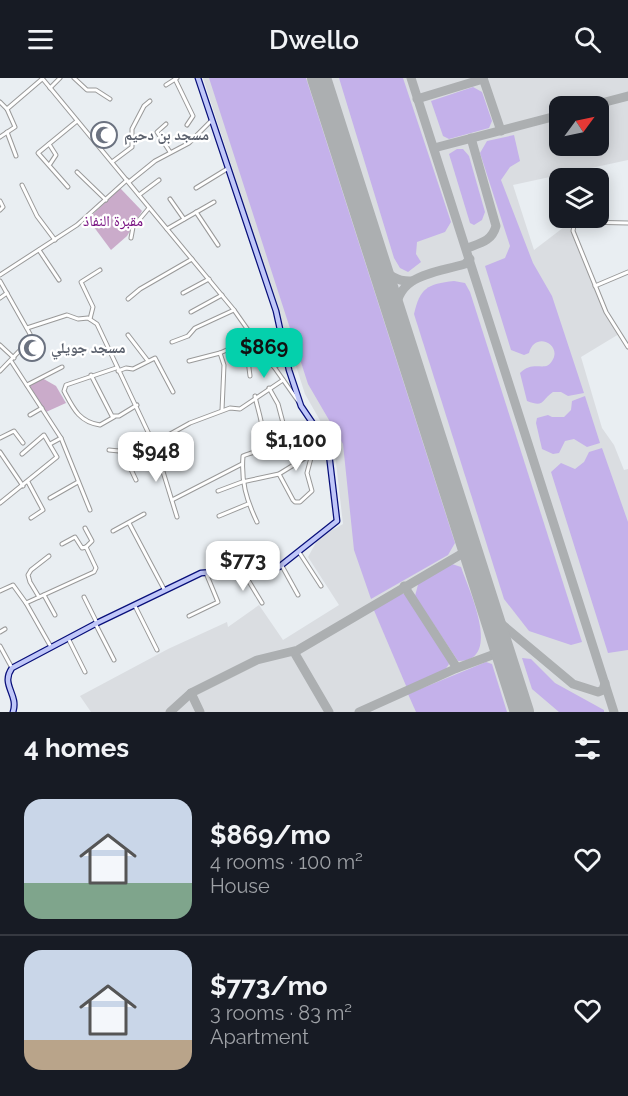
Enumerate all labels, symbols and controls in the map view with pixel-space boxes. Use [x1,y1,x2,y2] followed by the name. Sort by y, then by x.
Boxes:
[24,23,57,56] icon: menu
[571,23,604,56] icon: search
[269,24,359,55] text: Dwello
[549,96,609,156] north arrow
[549,96,609,228] map controls
[89,120,119,150] mosque icon: مسجد بن دحيم
[124,126,209,145] place label: مسجد بن دحيم
[549,168,609,228] button: layers
[83,212,143,230] park label: مقبرة النفاذ
[228,328,300,379] pin: $869
[17,333,47,363] mosque icon: مسجد جويلي
[240,335,288,359] text: $869
[51,339,126,360] place label: مسجد جويلي
[247,421,345,472] pin: $1,100
[265,428,327,452] text: $1,100
[120,432,192,483] pin: $948
[132,439,180,463] text: $948
[207,541,279,592] pin: $773
[220,548,266,572] text: $773
[571,732,604,765] icon: filters
[24,733,129,763] text: 4 homes
[210,820,331,850] text: $869/mo
[72,823,144,895] icon: home
[571,843,604,876] icon: heart
[210,850,363,874] text: 4 rooms · 100 m²
[210,874,270,898] text: House
[210,971,328,1001] text: $773/mo
[72,974,144,1046] icon: home
[571,994,604,1027] icon: heart
[210,1001,352,1025] text: 3 rooms · 83 m²
[210,1025,309,1049] text: Apartment

